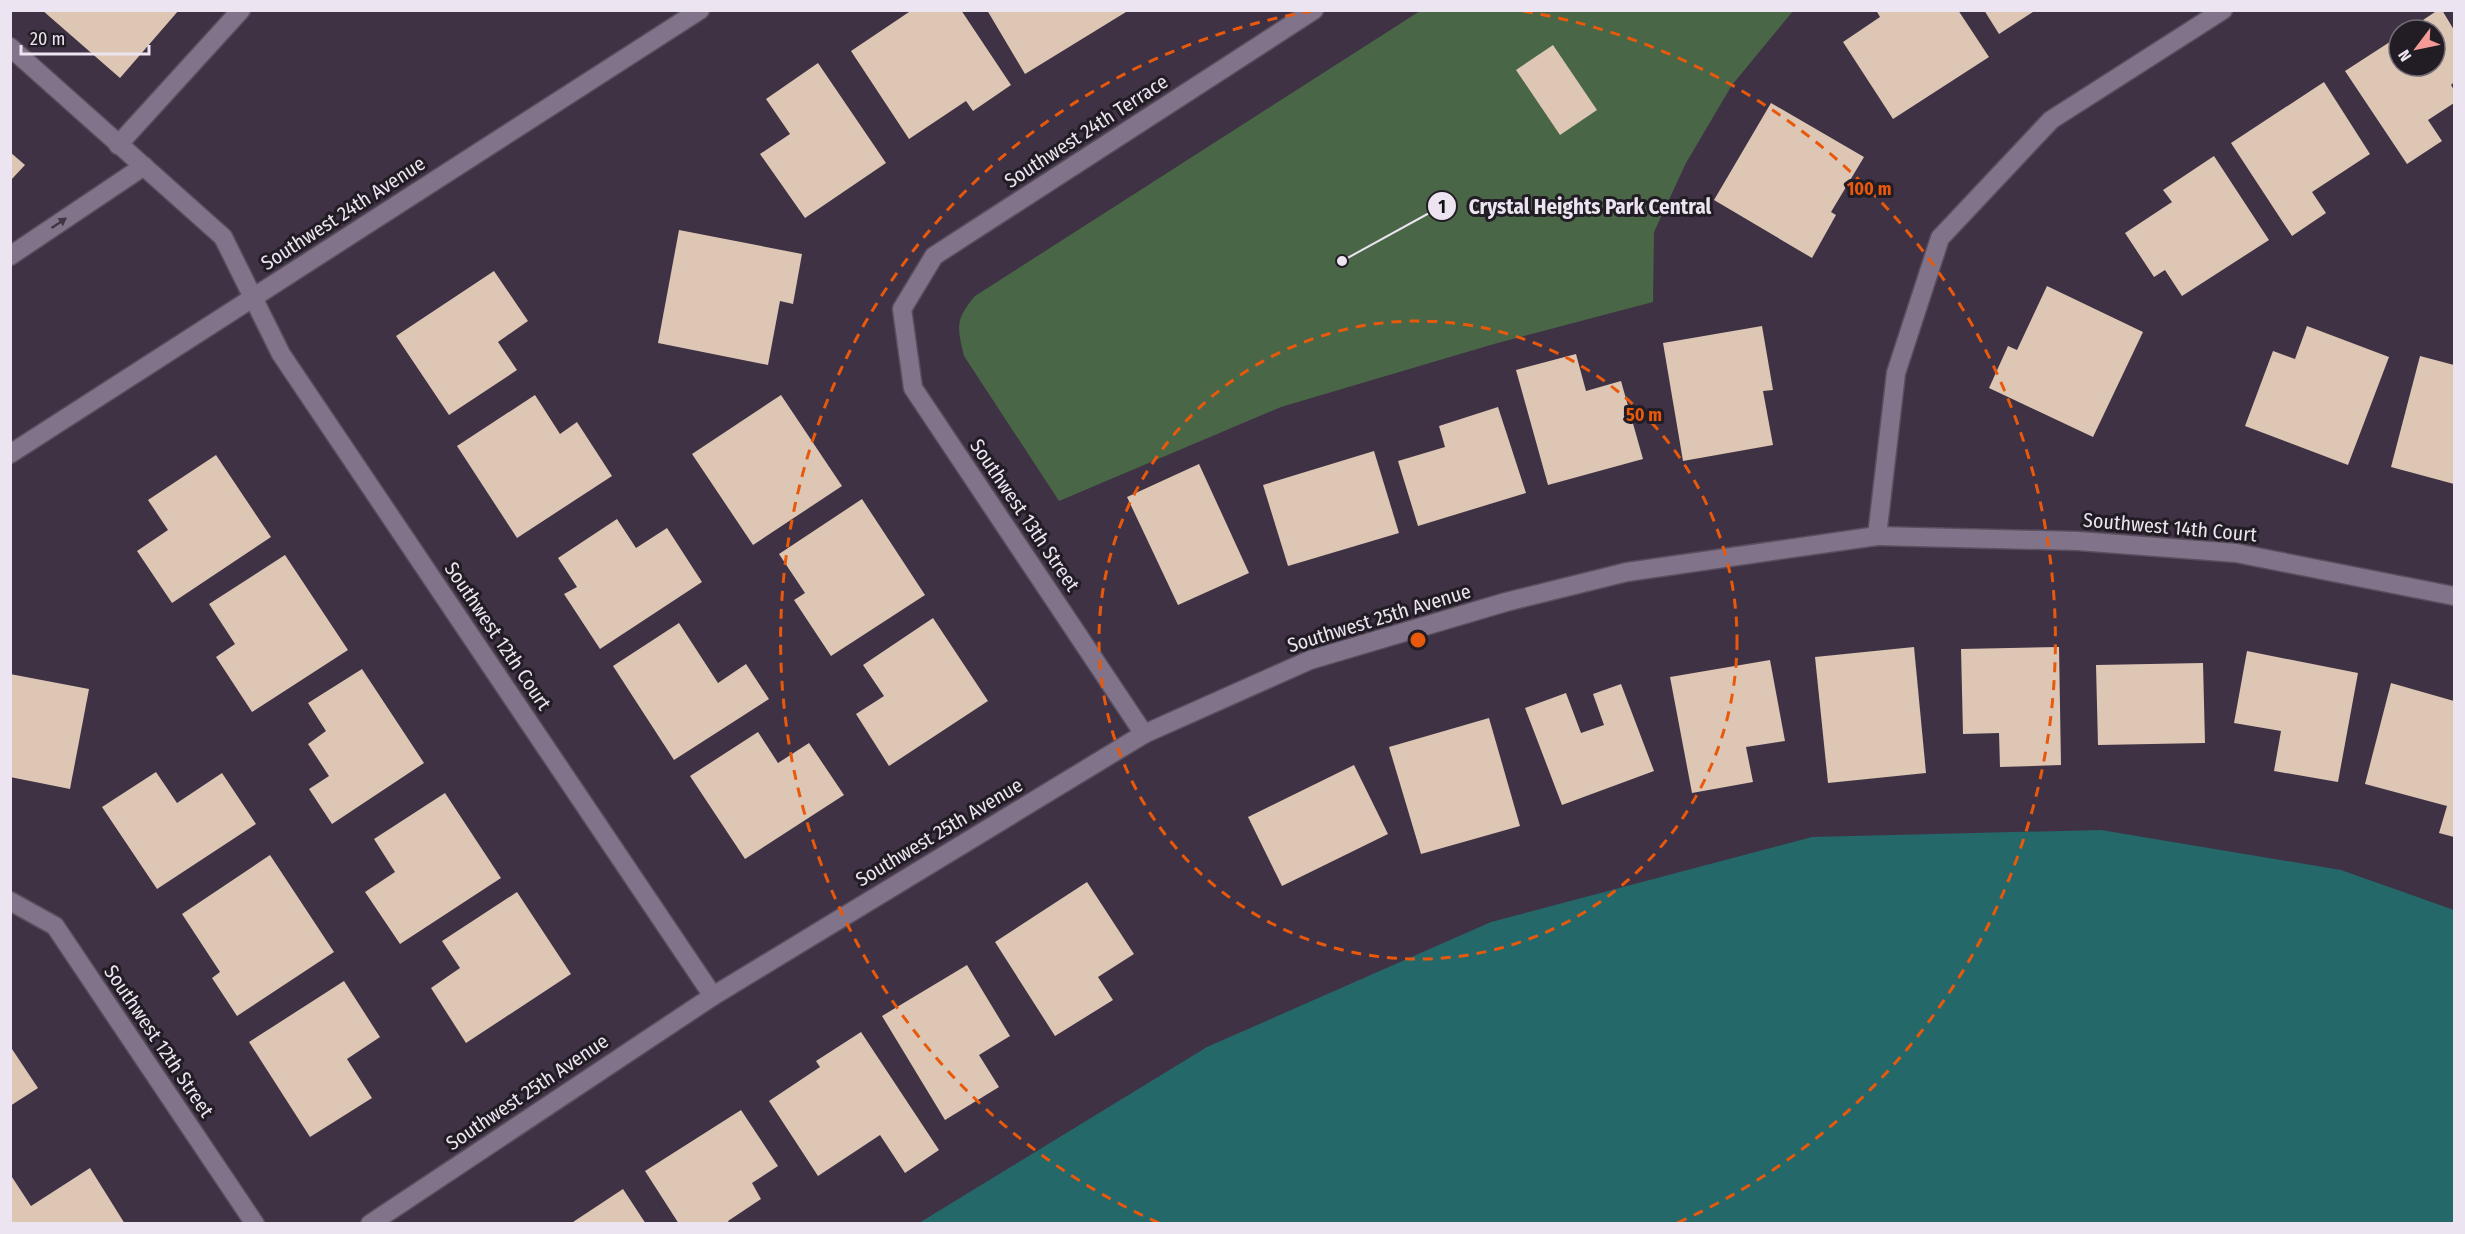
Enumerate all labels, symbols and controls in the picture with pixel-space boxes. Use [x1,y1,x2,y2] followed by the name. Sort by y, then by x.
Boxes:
[21,18,148,56] scale bar
[2387,18,2447,78] north arrow
[30,28,65,50] text: 20 m
[2394,47,2415,65] text: N
[1000,69,1172,193] street label: Southwest 24th Terrace
[256,151,430,275] street label: Southwest 24th Avenue
[1847,178,1891,200] text: 100 m
[1427,187,1723,226] callout: Crystal Heights Park Central
[1469,194,1711,220] text: Crystal Heights Park Central
[1438,196,1446,218] text: 1
[51,218,67,229] one-way arrow
[1626,404,1662,426] text: 50 m
[965,434,1085,596] street label: Southwest 13th Street
[2082,507,2258,547] street label: Southwest 14th Court
[440,557,557,715] street label: Southwest 12th Court
[1284,579,1474,657] street label: Southwest 25th Avenue
[1408,630,1428,650] centre of rings
[851,773,1027,891] street label: Southwest 25th Avenue
[99,960,219,1122] street label: Southwest 12th Street
[441,1029,613,1155] street label: Southwest 25th Avenue

